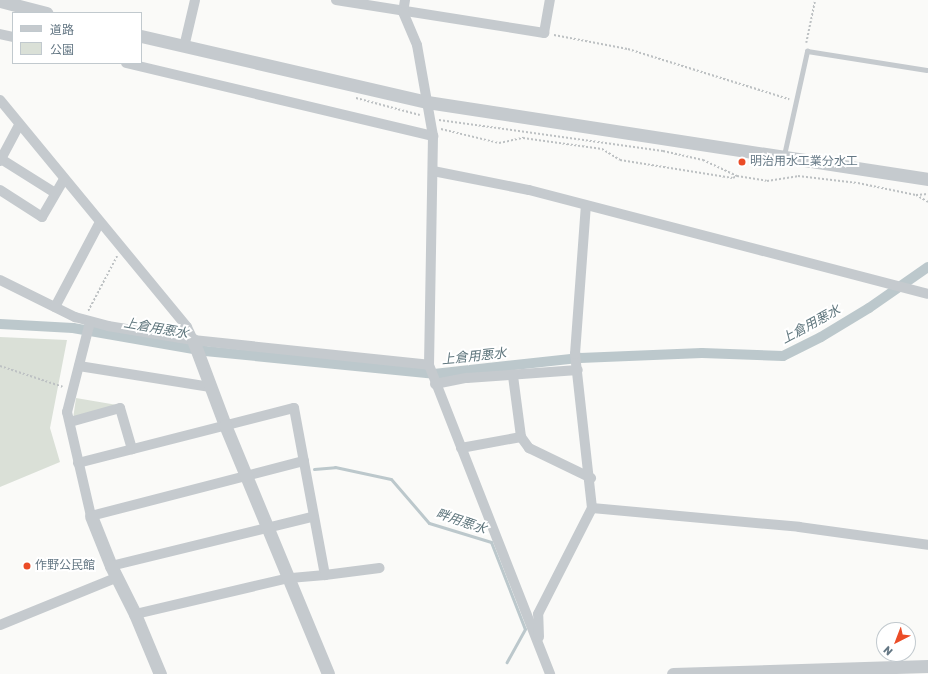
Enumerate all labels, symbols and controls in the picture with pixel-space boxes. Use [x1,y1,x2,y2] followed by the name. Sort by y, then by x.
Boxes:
[12,12,142,64] legend
[50,23,74,37] text: 道路
[50,43,74,57] text: 公園
[750,155,858,169] place label: 明治用水工業分水工
[737,157,747,167] marker: 明治用水工業分水工
[779,302,843,348] water label: 上倉用悪水
[123,316,189,342] water label: 上倉用悪水
[441,346,507,368] water label: 上倉用悪水
[434,506,488,538] water label: 畔用悪水
[35,559,95,573] place label: 作野公民館
[22,561,32,571] marker: 作野公民館
[876,622,916,662] north arrow
[881,643,896,658] text: N

